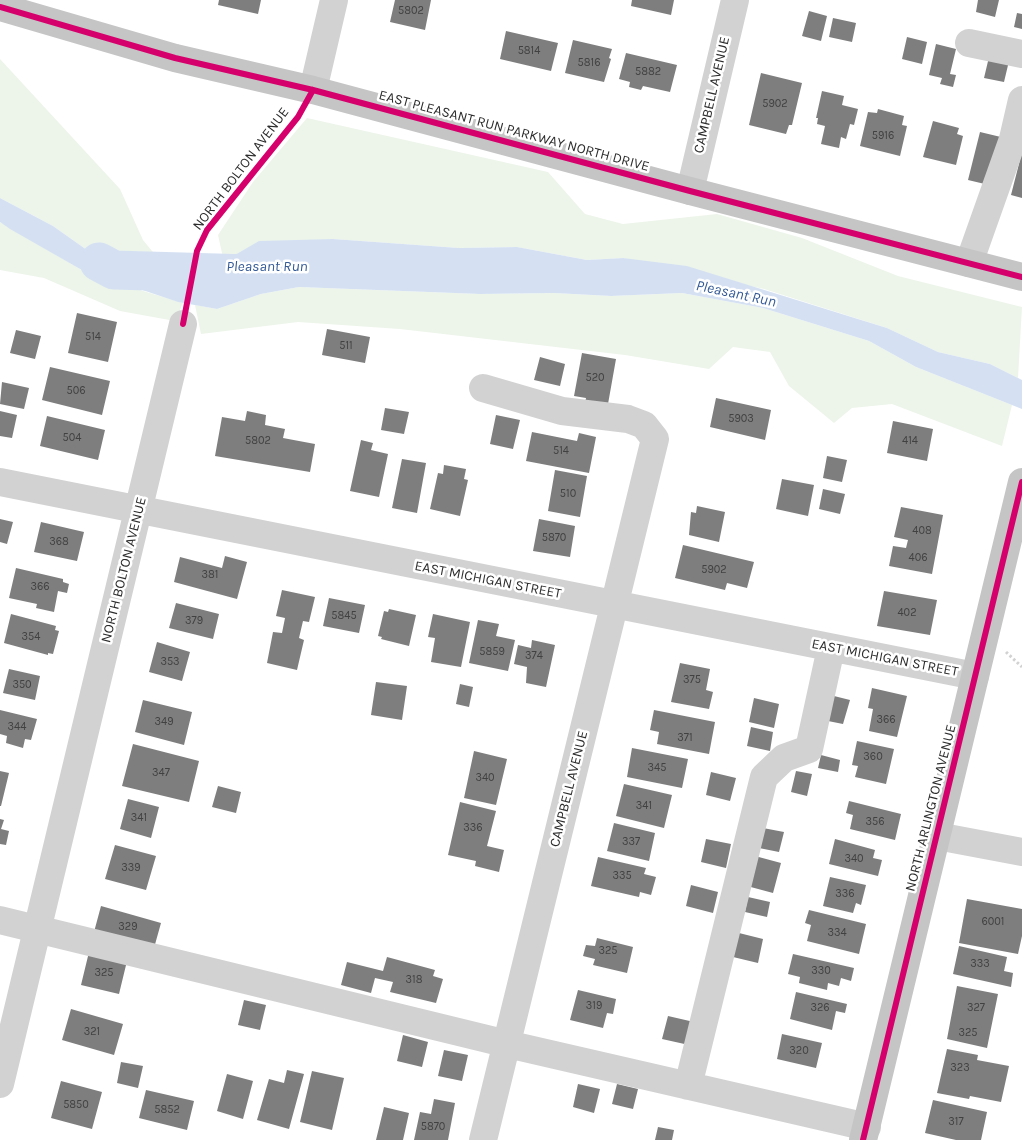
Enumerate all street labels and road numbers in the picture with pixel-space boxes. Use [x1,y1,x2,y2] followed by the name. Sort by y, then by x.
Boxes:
[690,35,734,155] street label: CAMPBELL AVENUE
[377,87,651,175] street label: EAST PLEASANT RUN PARKWAY NORTH DRIVE
[189,104,293,234] street label: NORTH BOLTON AVENUE
[98,495,150,645] street label: NORTH BOLTON AVENUE
[413,558,563,602] street label: EAST MICHIGAN STREET
[810,636,960,680] street label: EAST MICHIGAN STREET
[902,723,960,893] street label: NORTH ARLINGTON AVENUE
[546,729,592,849] street label: CAMPBELL AVENUE

